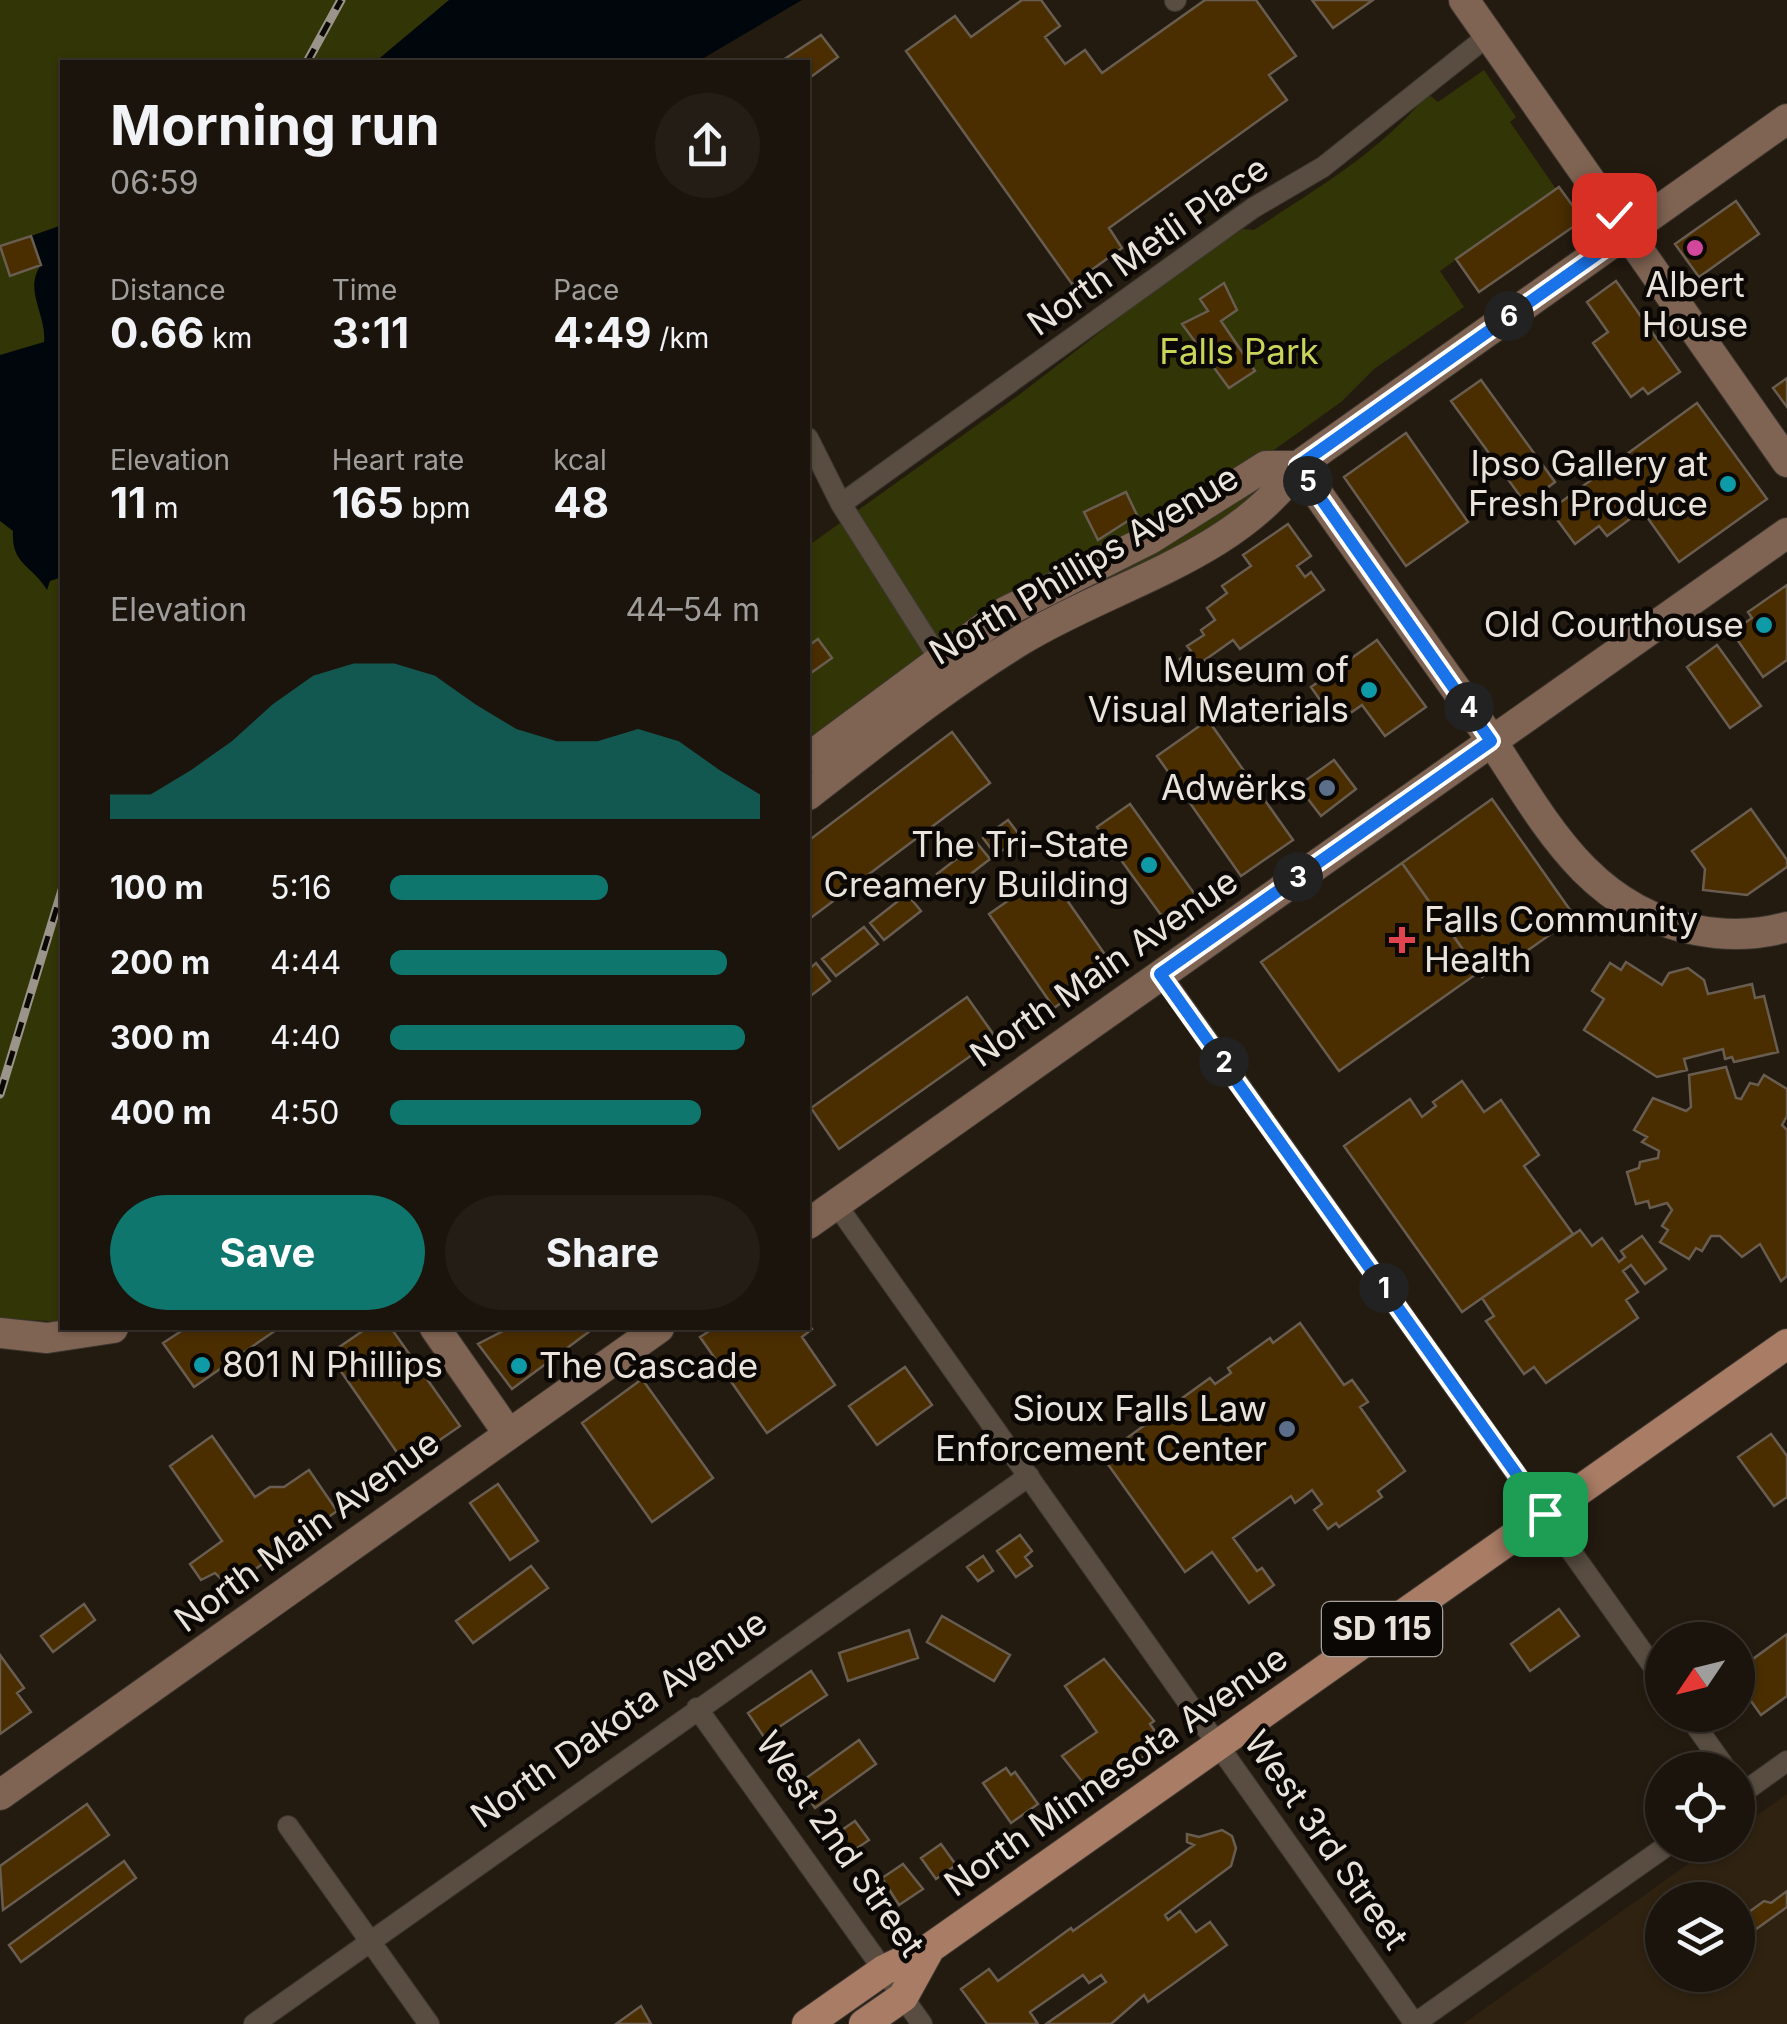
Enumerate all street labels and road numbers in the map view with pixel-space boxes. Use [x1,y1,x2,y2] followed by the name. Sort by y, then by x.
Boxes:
[1019,146,1276,344] street label: North Metli Place
[921,455,1245,673] street label: North Phillips Avenue
[962,859,1245,1075] street label: North Main Avenue
[166,1420,447,1640] street label: North Main Avenue
[462,1600,774,1836] street label: North Dakota Avenue
[1322,1602,1442,1656] road number: SD 115
[936,1636,1295,1905] street label: North Minnesota Avenue
[1236,1722,1418,1957] street label: West 3rd Street
[748,1723,934,1964] street label: West 2nd Street

